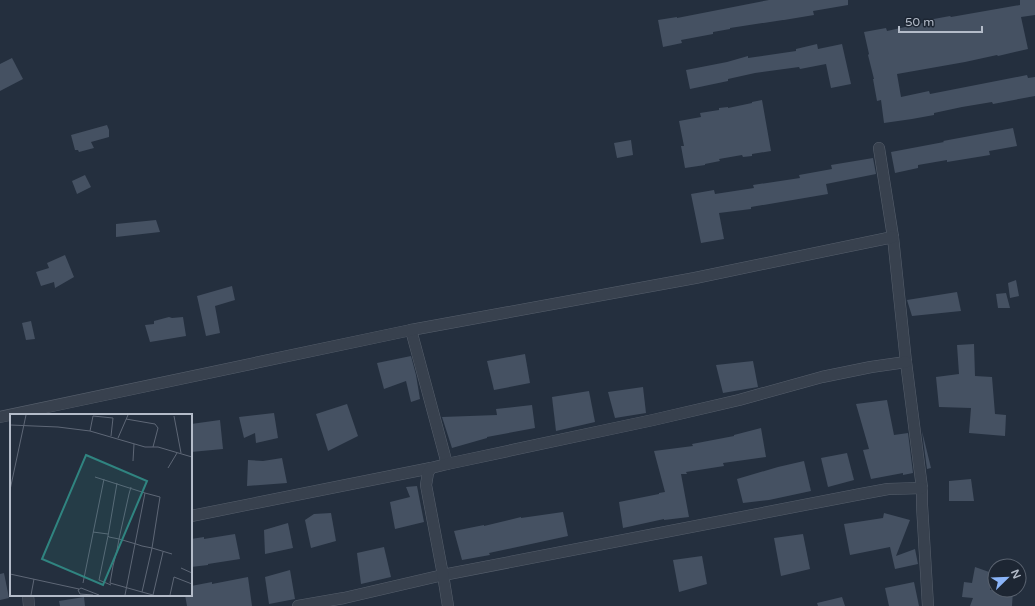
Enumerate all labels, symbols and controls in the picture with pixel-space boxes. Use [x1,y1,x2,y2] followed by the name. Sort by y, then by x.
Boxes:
[899,8,982,34] scale bar
[905,15,934,29] text: 50 m
[10,414,192,596] inset map
[987,558,1027,598] north arrow
[1008,568,1023,581] text: N

